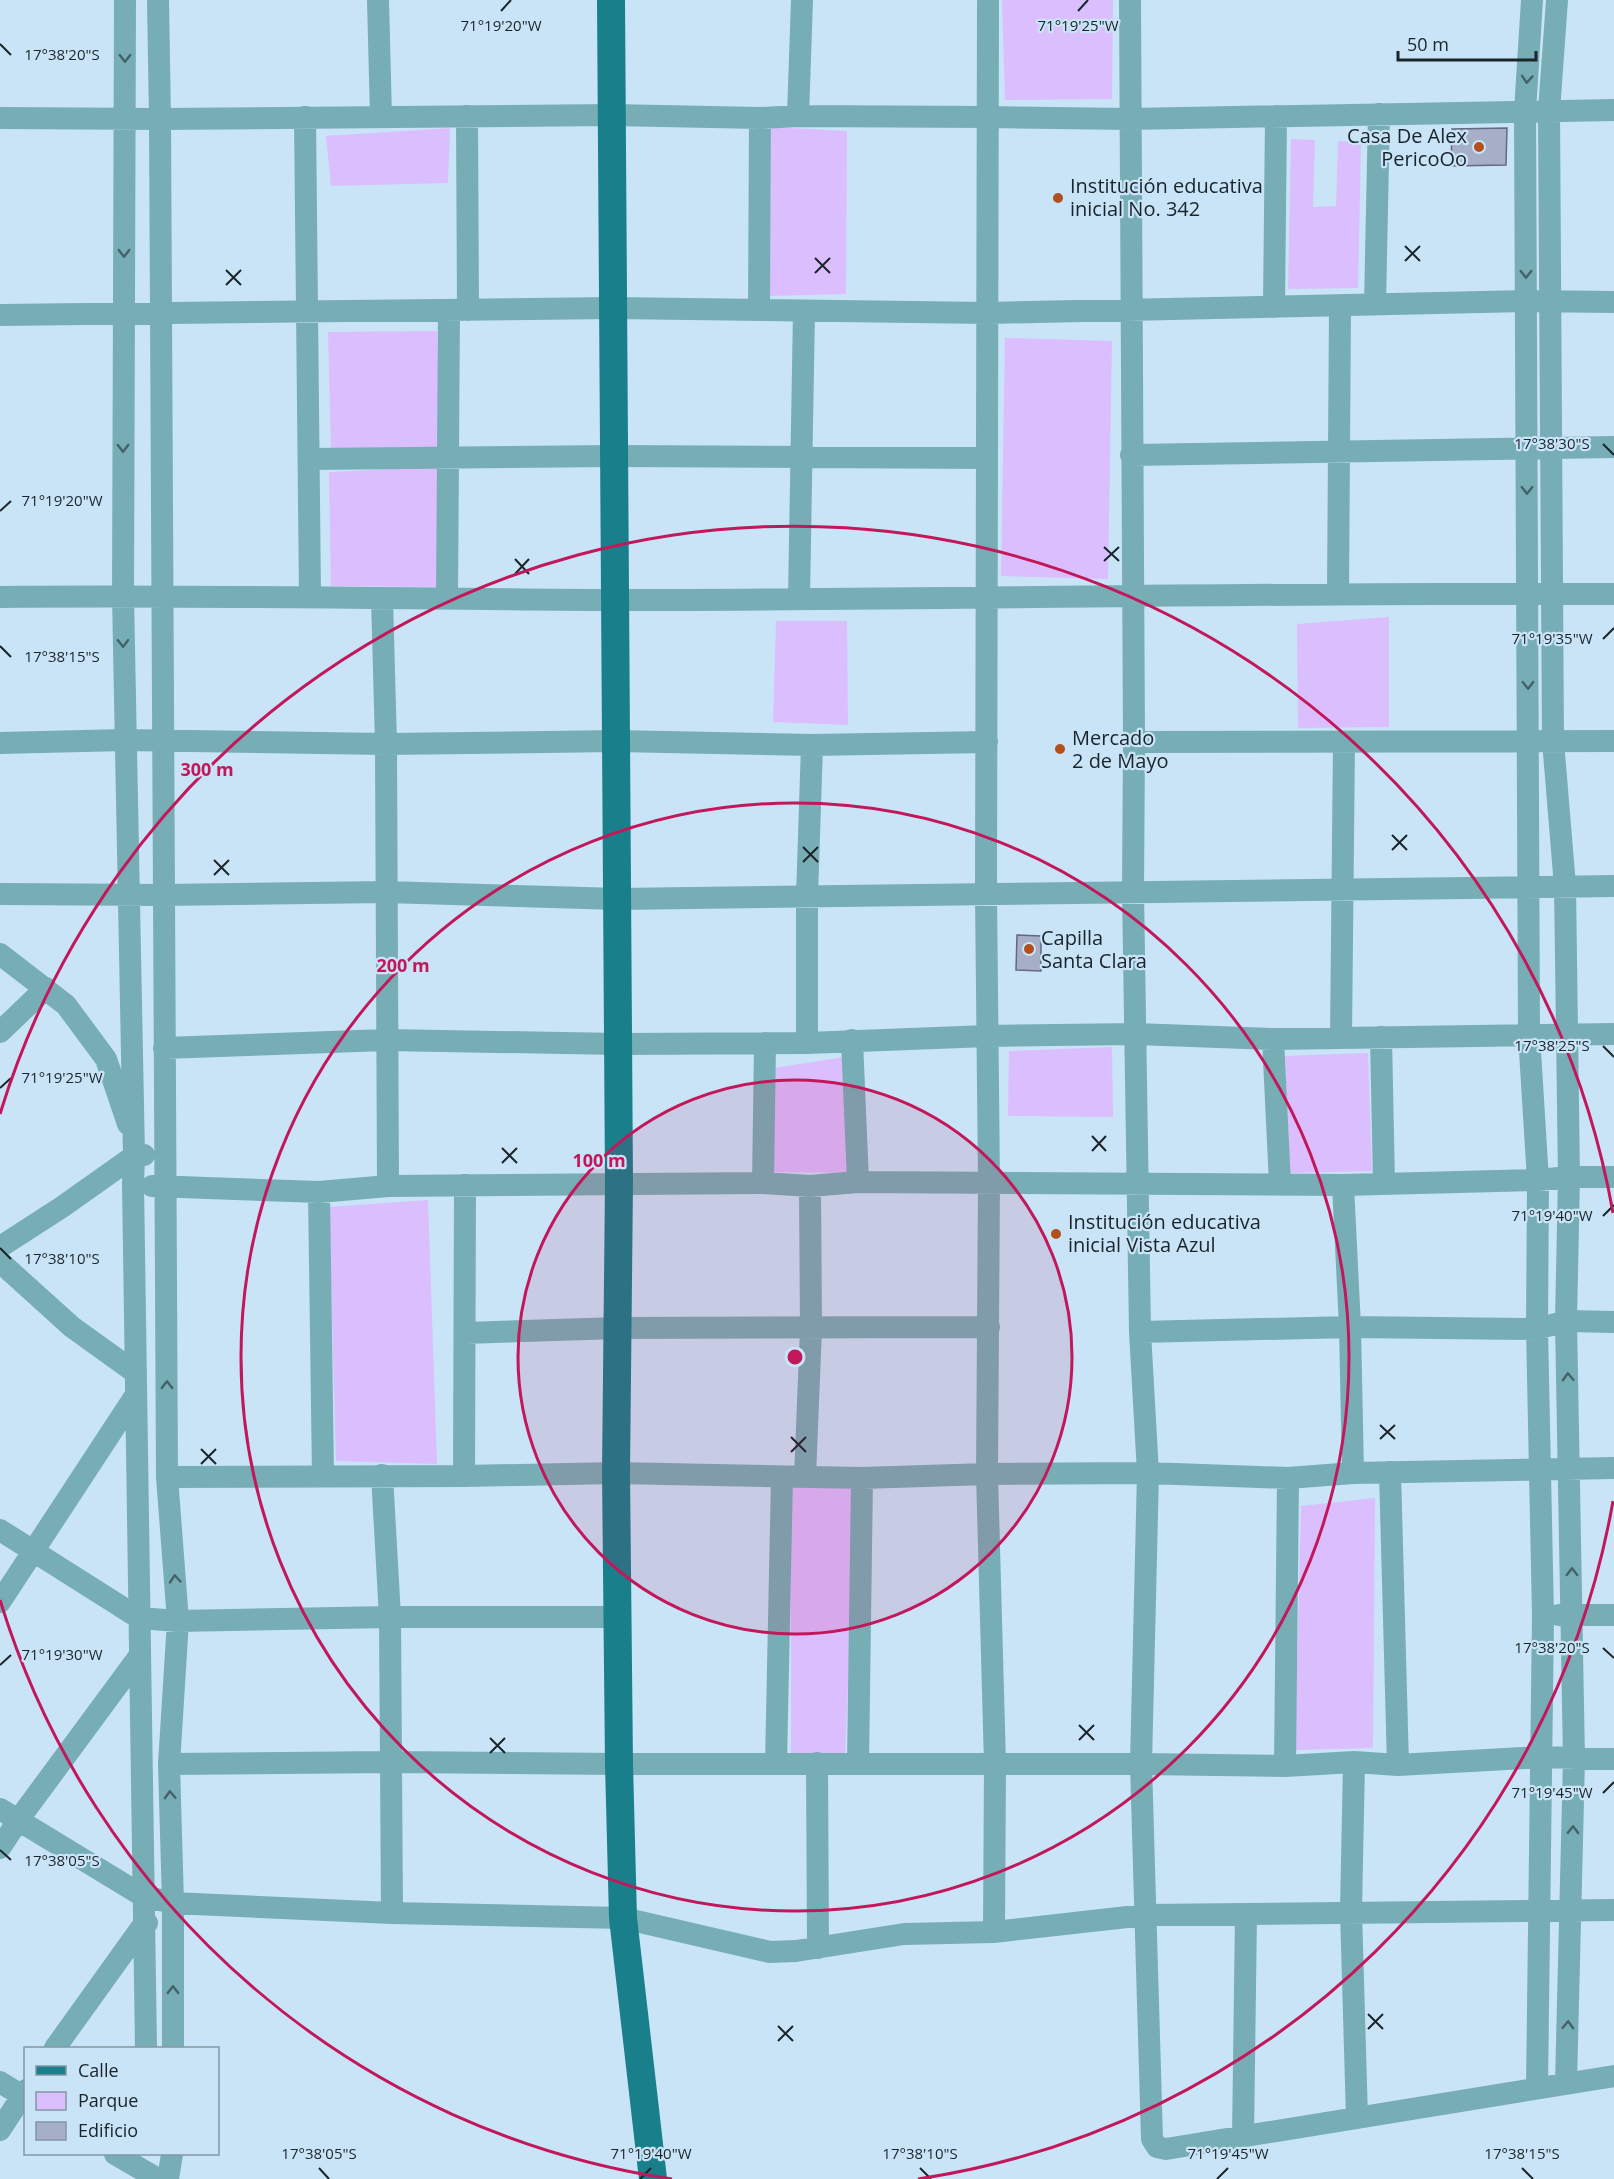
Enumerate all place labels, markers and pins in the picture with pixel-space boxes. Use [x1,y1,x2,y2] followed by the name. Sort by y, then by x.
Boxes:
[1347,122,1468,172] place label: Casa De Alex PericoOo
[1472,140,1486,154] marker: Casa De Alex PericoOo
[1070,172,1263,222] place label: Institución educativa inicial No. 342
[1051,191,1065,205] marker: Institución educativa inicial No. 342
[1072,724,1168,774] place label: Mercado 2 de Mayo
[1053,742,1067,756] marker: Mercado 2 de Mayo
[1041,924,1147,974] place label: Capilla Santa Clara
[1022,942,1036,956] marker: Capilla Santa Clara
[1068,1208,1261,1258] place label: Institución educativa inicial Vista Azul
[1049,1227,1063,1241] marker: Institución educativa inicial Vista Azul
[785,1347,805,1367] centre of rings

